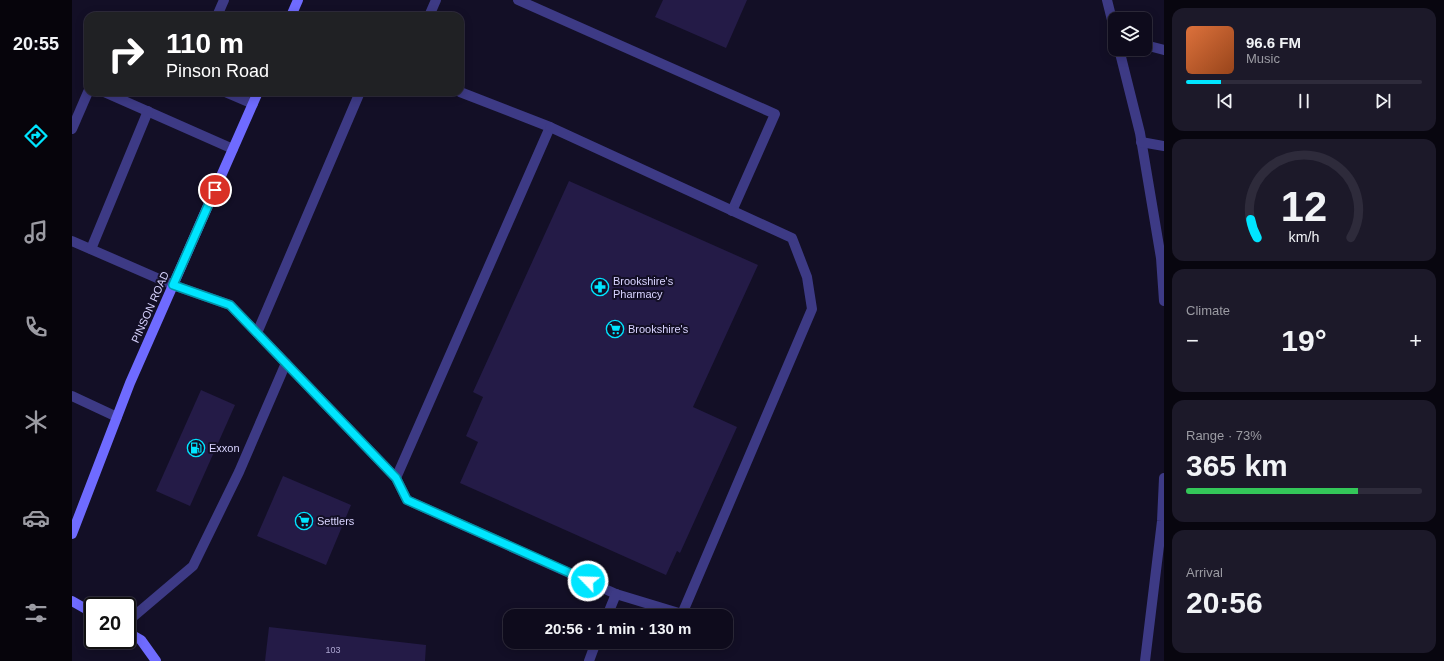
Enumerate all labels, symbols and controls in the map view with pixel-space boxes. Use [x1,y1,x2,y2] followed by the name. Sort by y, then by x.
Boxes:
[1108,12,1152,56] map controls
[1108,12,1152,56] button: layers
[100,28,152,80] icon: right
[166,28,244,59] text: 110 m
[13,34,59,54] text: 20:55
[1246,34,1301,51] text: 96.6 FM
[1246,51,1280,66] text: Music
[166,61,269,81] text: Pinson Road
[1214,90,1236,112] icon: previous
[1293,90,1315,112] icon: pause
[1372,90,1394,112] icon: next
[22,122,50,150] icon: directions
[198,173,232,207] pin
[204,179,226,201] icon: arrive
[1281,183,1327,230] text: 12
[22,218,50,246] icon: music
[1289,228,1320,244] text: km/h
[129,269,171,345] street label: PINSON ROAD
[613,275,674,300] place label: Brookshire's Pharmacy
[590,277,610,297] pharmacy icon: Brookshire's Pharmacy
[1186,303,1230,318] text: Climate
[22,313,50,341] icon: phone
[605,319,625,339] supermarket icon: Brookshire's
[628,323,689,335] place label: Brookshire's
[1281,324,1327,357] text: 19°
[1186,328,1199,353] text: −
[1409,328,1422,353] text: +
[22,408,50,436] icon: climate
[1186,428,1262,443] text: Range · 73%
[186,438,206,458] fuel station icon: Exxon
[209,442,240,454] place label: Exxon
[1186,449,1288,482] text: 365 km
[22,504,50,532] icon: car
[294,511,314,531] supermarket icon: Settlers
[317,515,355,527] place label: Settlers
[567,560,609,602] position arrow
[1186,565,1223,580] text: Arrival
[1186,586,1263,619] text: 20:56
[84,597,136,649] speed limit sign: 20
[22,599,50,627] icon: filters
[545,620,691,637] text: 20:56 · 1 min · 130 m
[325,645,341,655] house number: 103

